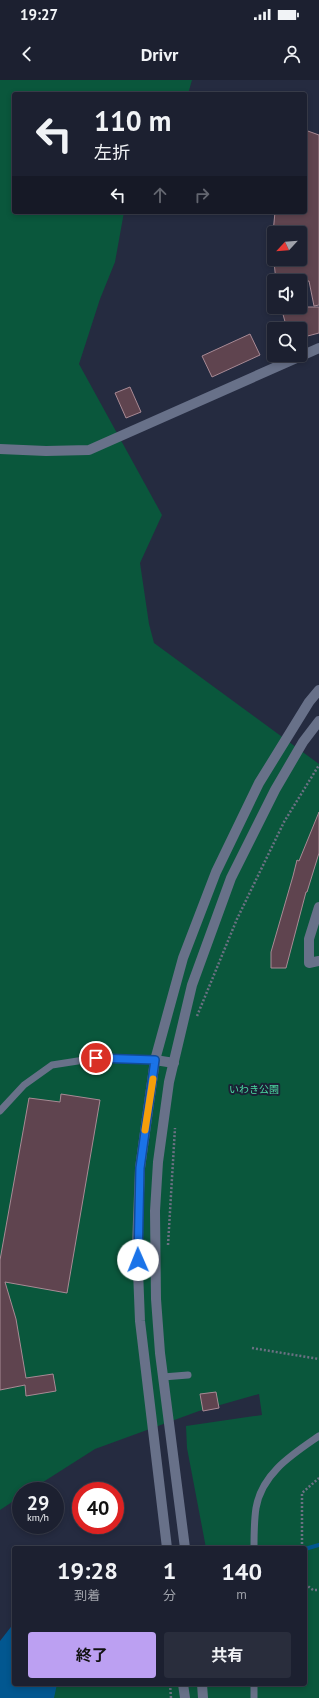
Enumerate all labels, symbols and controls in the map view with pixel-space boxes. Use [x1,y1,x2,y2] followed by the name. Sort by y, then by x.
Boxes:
[20,5,58,24] text: 19:27
[16,43,38,65] icon: back
[141,43,178,66] text: Drivr
[281,43,303,65] icon: person
[94,102,171,139] text: 110 m
[28,108,80,160] icon: left
[94,141,130,164] text: 左折
[107,184,129,206] icon: left
[149,184,171,206] icon: ahead
[191,184,213,206] icon: right
[267,226,307,266] north arrow
[267,226,307,362] map controls
[267,274,307,314] button: sound
[267,322,307,362] button: search
[79,1041,113,1075] pin
[85,1047,107,1069] icon: arrive
[229,1083,279,1096] park label: いわき公園
[117,1239,159,1281] position arrow
[72,1482,124,1534] speed limit sign: 40
[27,1490,49,1516] text: 29
[27,1511,49,1524] text: km/h
[57,1555,118,1586] text: 19:28
[163,1555,176,1586] text: 1
[221,1556,262,1587] text: 140
[236,1586,247,1603] text: m
[74,1587,100,1604] text: 到着
[163,1587,176,1604] text: 分
[28,1632,156,1678] button: 終了
[164,1632,291,1678] button: 共有

